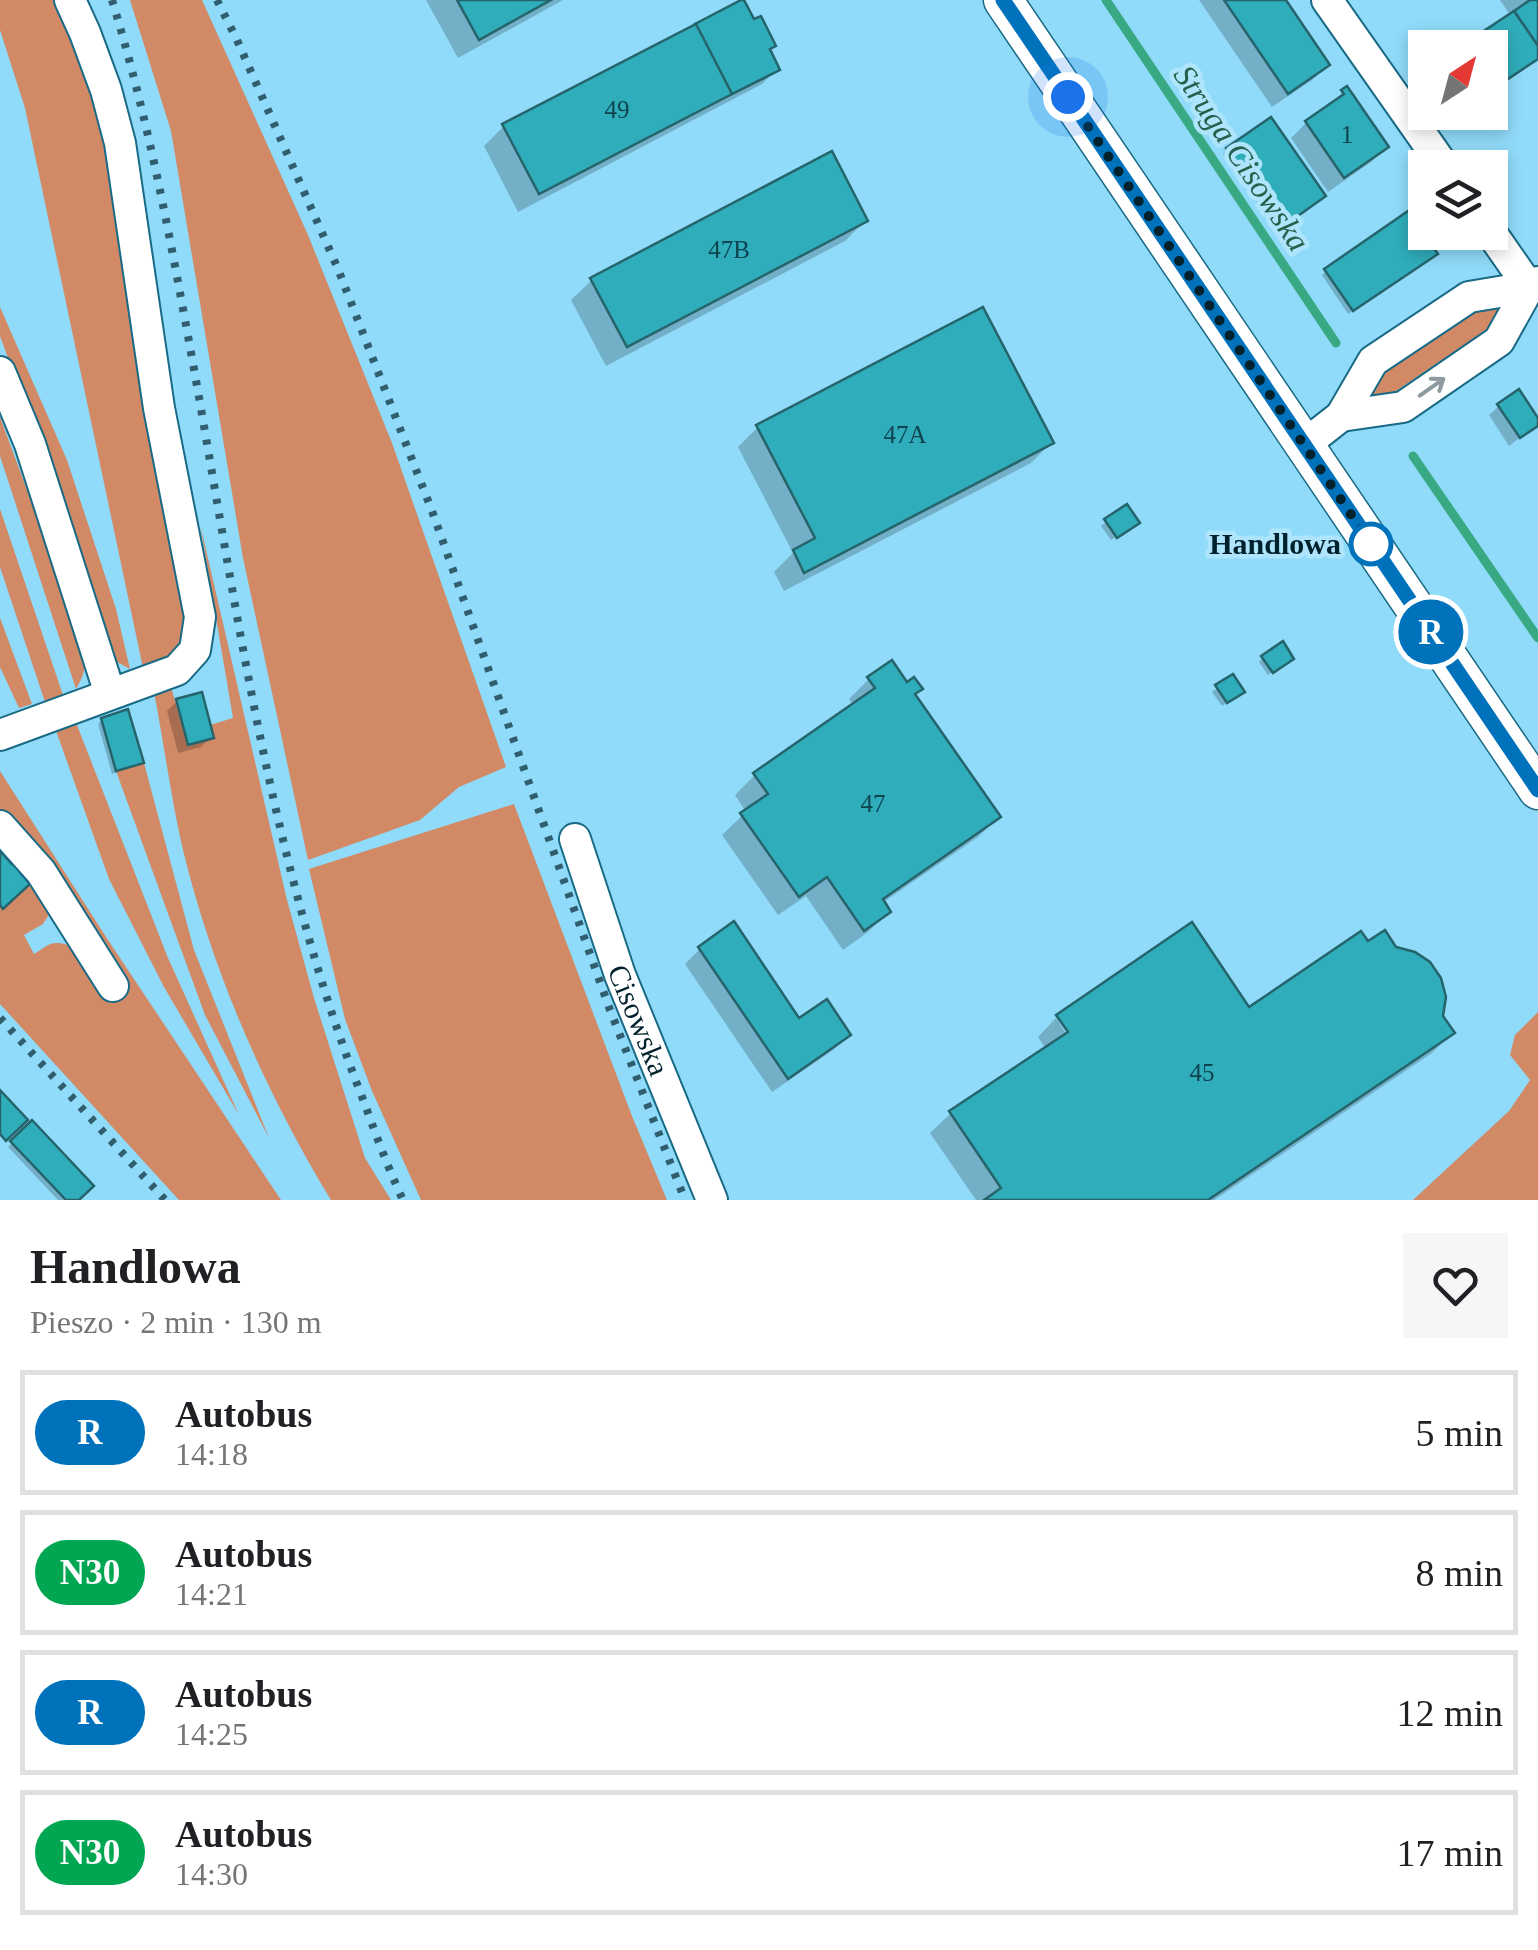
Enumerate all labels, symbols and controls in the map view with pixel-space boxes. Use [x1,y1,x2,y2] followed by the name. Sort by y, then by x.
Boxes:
[1408,30,1508,130] north arrow
[1408,30,1508,250] map controls
[1167,58,1317,258] water label: Struga Cisowska
[1043,72,1093,122] your location
[605,96,630,123] house number: 49
[1341,121,1353,148] house number: 1
[1408,150,1508,250] button: layers
[708,236,750,263] house number: 47B
[1417,377,1445,398] one-way arrow
[883,421,927,448] house number: 47A
[1350,523,1392,565] marker: Handlowa
[1209,527,1341,560] place label: Handlowa
[1398,600,1464,664] line badge: R
[1418,613,1444,652] text: R
[861,790,886,817] house number: 47
[602,960,676,1080] street label: Cisowska
[1190,1059,1215,1086] house number: 45
[1403,1233,1508,1338] button: heart
[30,1240,241,1293] text: Handlowa
[30,1304,322,1340] text: Pieszo · 2 min · 130 m
[175,1393,312,1435] text: Autobus
[1415,1412,1503,1454] text: 5 min
[77,1413,103,1452] text: R
[175,1436,248,1472] text: 14:18
[175,1533,312,1575] text: Autobus
[1415,1552,1503,1594] text: 8 min
[60,1553,120,1592] text: N30
[175,1576,248,1612] text: 14:21
[175,1673,312,1715] text: Autobus
[1396,1692,1503,1734] text: 12 min
[77,1693,103,1732] text: R
[175,1716,248,1752] text: 14:25
[175,1813,312,1855] text: Autobus
[1396,1832,1503,1874] text: 17 min
[60,1833,120,1872] text: N30
[175,1856,248,1892] text: 14:30

